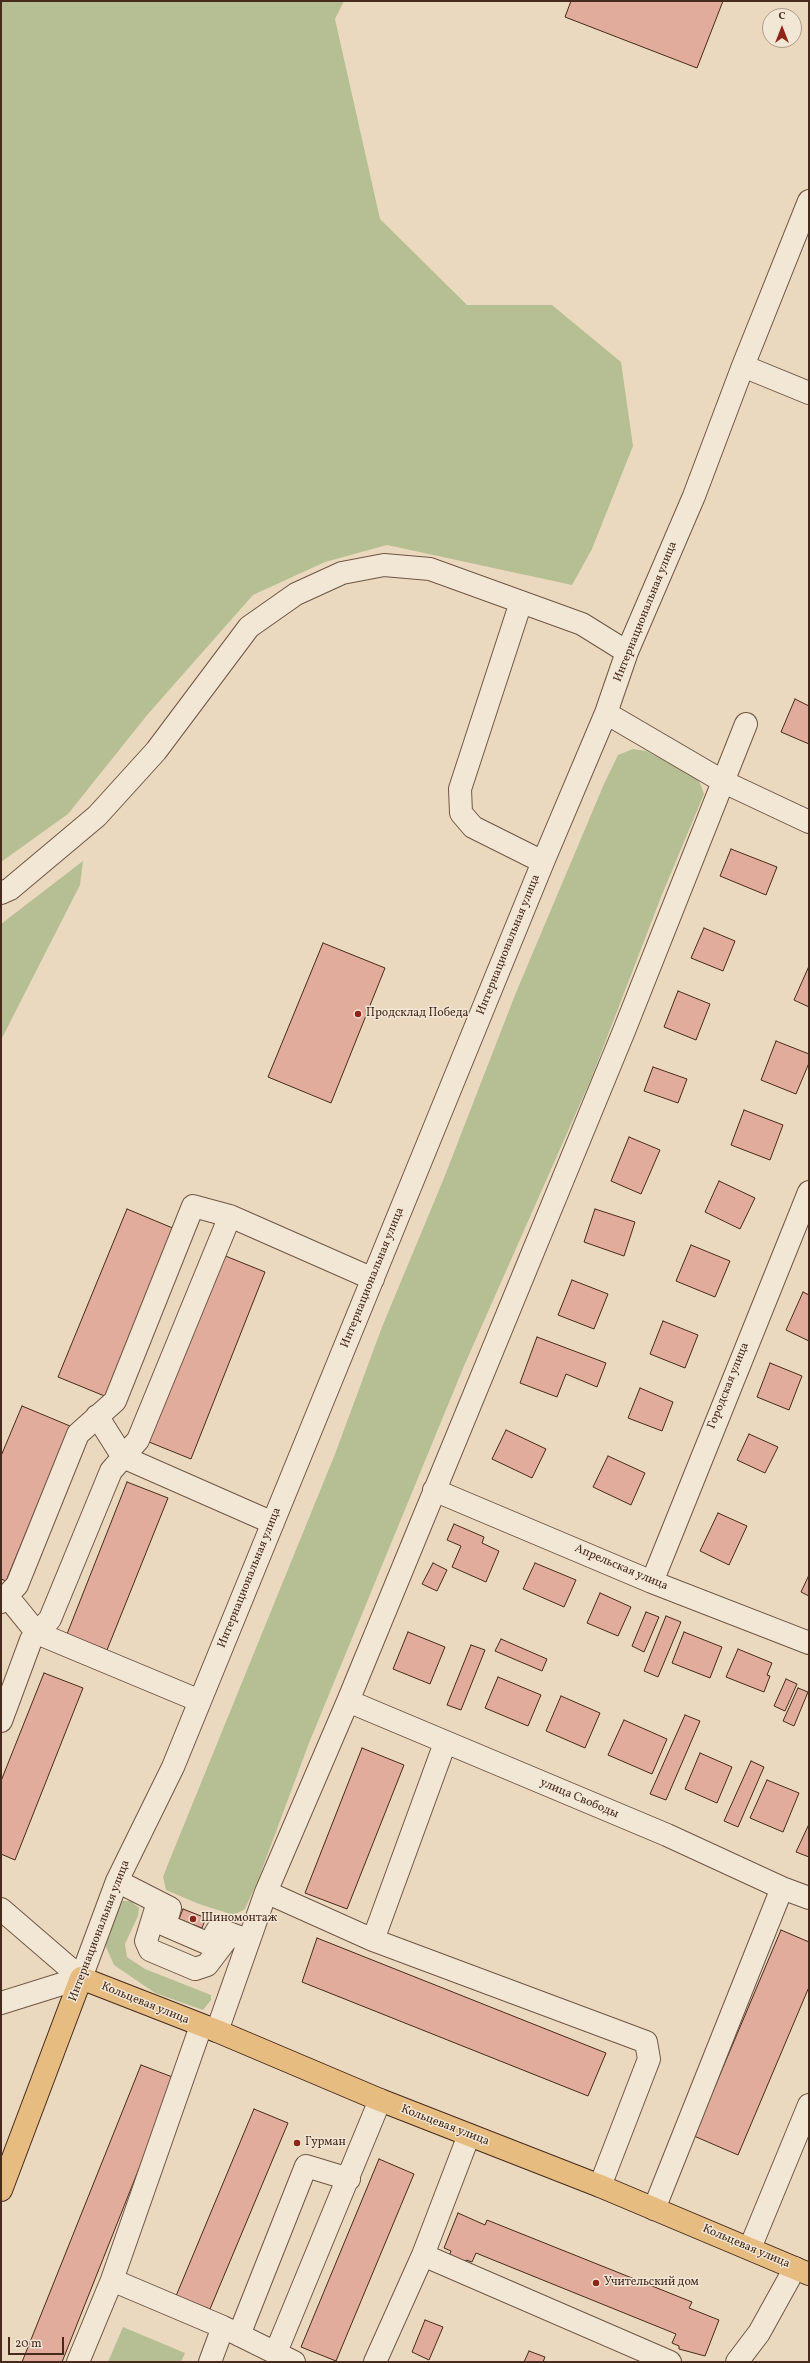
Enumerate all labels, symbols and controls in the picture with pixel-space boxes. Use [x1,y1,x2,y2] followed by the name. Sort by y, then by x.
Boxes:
[762,8,802,48] north arrow
[778,9,786,24] text: С
[611,540,681,684] street label: Интернациональная улица
[474,873,544,1017] street label: Интернациональная улица
[366,1007,469,1021] place label: Продсклад Победа
[353,1009,363,1019] marker: Продсклад Победа
[338,1206,408,1350] street label: Интернациональная улица
[705,1341,753,1431] street label: Городская улица
[215,1506,285,1650] street label: Интернациональная улица
[572,1542,670,1594] street label: Апрельская улица
[537,1776,621,1822] street label: улица Свободы
[66,1858,134,2004] street label: Интернациональная улица
[201,1912,277,1926] place label: Шиномонтаж
[188,1914,198,1924] marker: Шиномонтаж
[99,1980,191,2028] street label: Кольцевая улица
[399,2102,491,2150] street label: Кольцевая улица
[305,2136,346,2150] place label: Гурман
[292,2138,302,2148] marker: Гурман
[700,2222,792,2272] street label: Кольцевая улица
[604,2276,699,2290] place label: Учительский дом
[591,2278,601,2288] marker: Учительский дом
[10,2329,66,2355] scale bar
[15,2336,42,2352] text: 20 m

